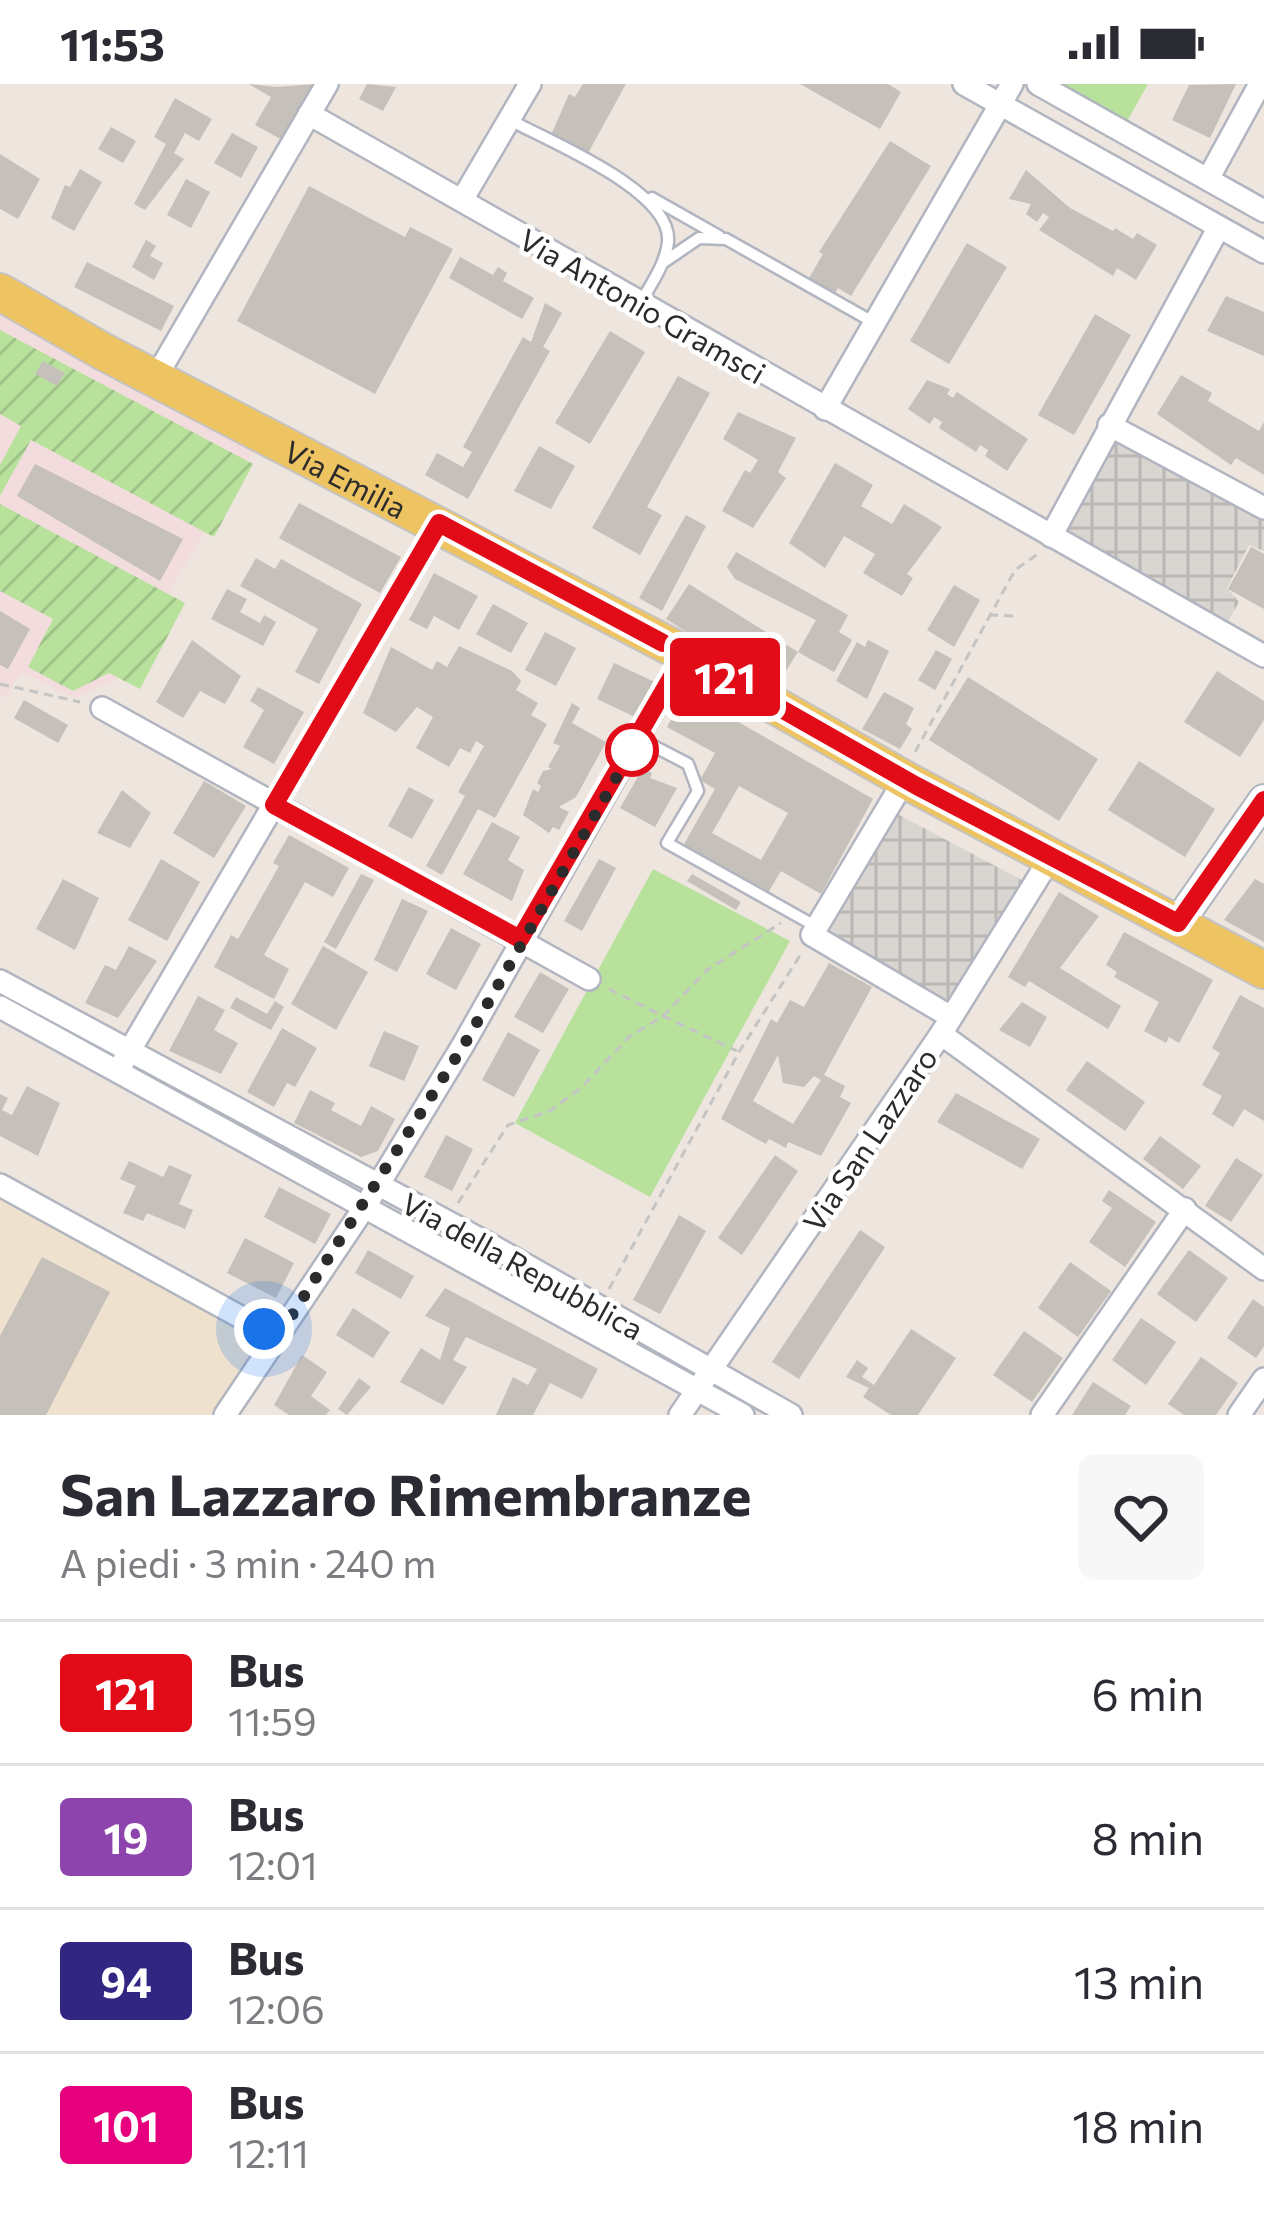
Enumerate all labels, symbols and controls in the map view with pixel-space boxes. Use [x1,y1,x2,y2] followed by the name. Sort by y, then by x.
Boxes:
[60,15,165,70] text: 11:53
[513,219,773,391] street label: Via Antonio Gramsci
[279,431,413,525] street label: Via Emilia
[656,638,794,716] line badge: 121
[694,651,756,703] text: 121
[607,725,657,775] unlabelled marker
[794,1040,944,1238] street label: Via San Lazzaro
[396,1183,650,1347] street label: Via della Repubblica
[234,1299,294,1359] your location
[1078,1454,1204,1580] button: heart
[60,1458,751,1528] text: San Lazzaro Rimembranze
[60,1538,436,1586] text: A piedi · 3 min · 240 m
[228,1641,304,1696] text: Bus
[1091,1665,1204,1720] text: 6 min
[95,1667,157,1719] text: 121
[228,1696,317,1744] text: 11:59
[228,1785,304,1840] text: Bus
[1091,1809,1204,1864] text: 8 min
[104,1811,148,1863] text: 19
[228,1840,318,1888] text: 12:01
[228,1929,304,1984] text: Bus
[1074,1953,1204,2008] text: 13 min
[100,1955,152,2007] text: 94
[228,1984,325,2032] text: 12:06
[228,2073,304,2128] text: Bus
[1072,2097,1204,2152] text: 18 min
[93,2099,159,2151] text: 101
[228,2128,309,2176] text: 12:11

